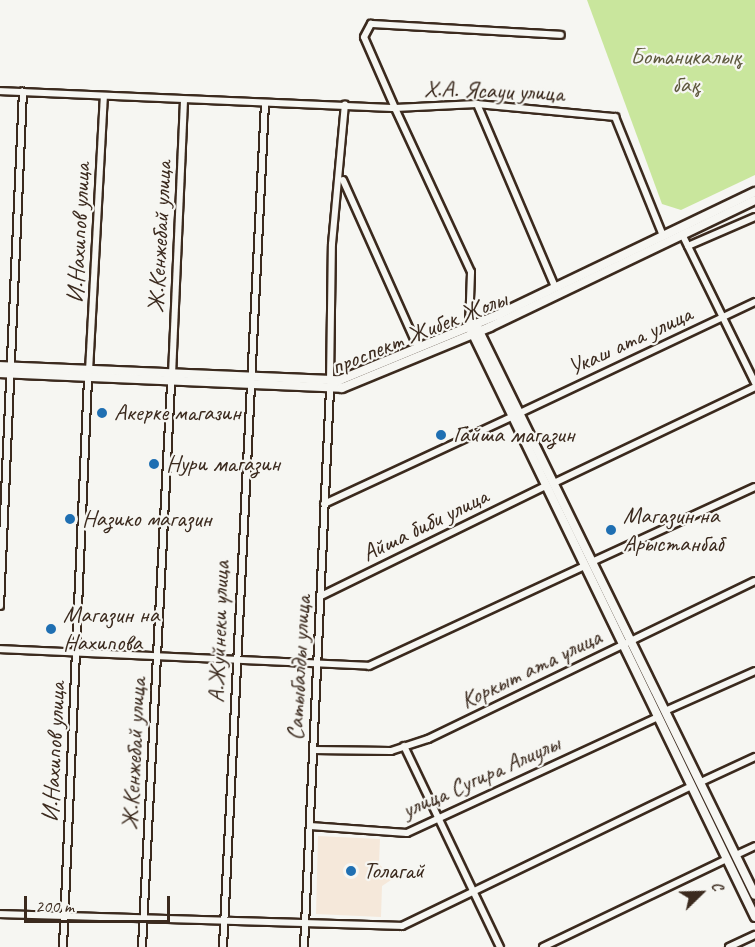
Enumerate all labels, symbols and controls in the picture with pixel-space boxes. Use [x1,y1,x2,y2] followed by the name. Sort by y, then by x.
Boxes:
[630,43,742,99] park label: Ботаникалық бақ
[423,74,565,108] street label: Х.А. Ясауи улица
[142,160,178,314] street label: Ж.Кенжебай улица
[61,162,97,304] street label: И.Нахипов улица
[326,284,512,382] street label: проспект Жибек Жолы
[564,300,696,382] street label: Укаш ата улица
[114,399,238,427] place label: Акерке магазин
[95,406,109,420] marker: Акерке магазин
[453,421,574,449] place label: Гайша магазин
[434,428,448,442] marker: Гайша магазин
[166,450,277,478] place label: Нури магазин
[147,457,161,471] marker: Нури магазин
[357,482,493,568] street label: Айша биби улица
[623,502,723,558] place label: Магазин на Арыстанбаб
[82,505,211,533] place label: Назико магазин
[63,512,77,526] marker: Назико магазин
[604,523,618,537] marker: Магазин на Арыстанбаб
[202,560,236,704] street label: А.Жуйнеки улица
[281,595,317,741] street label: Сатыбалды улица
[63,601,159,657] place label: Магазин на Нахипова
[44,622,58,636] marker: Магазин на Нахипова
[456,623,606,715] street label: Коркыт ата улица
[116,677,152,831] street label: Ж.Кенжебай улица
[36,681,72,823] street label: И.Нахипов улица
[397,729,565,825] street label: улица Сугира Алиулы
[363,857,424,885] place label: Толагай
[671,863,731,923] north arrow
[344,864,358,878] marker: Толагай
[707,878,728,893] text: С
[27,884,172,922] scale bar
[35,895,74,917] text: 200 m

